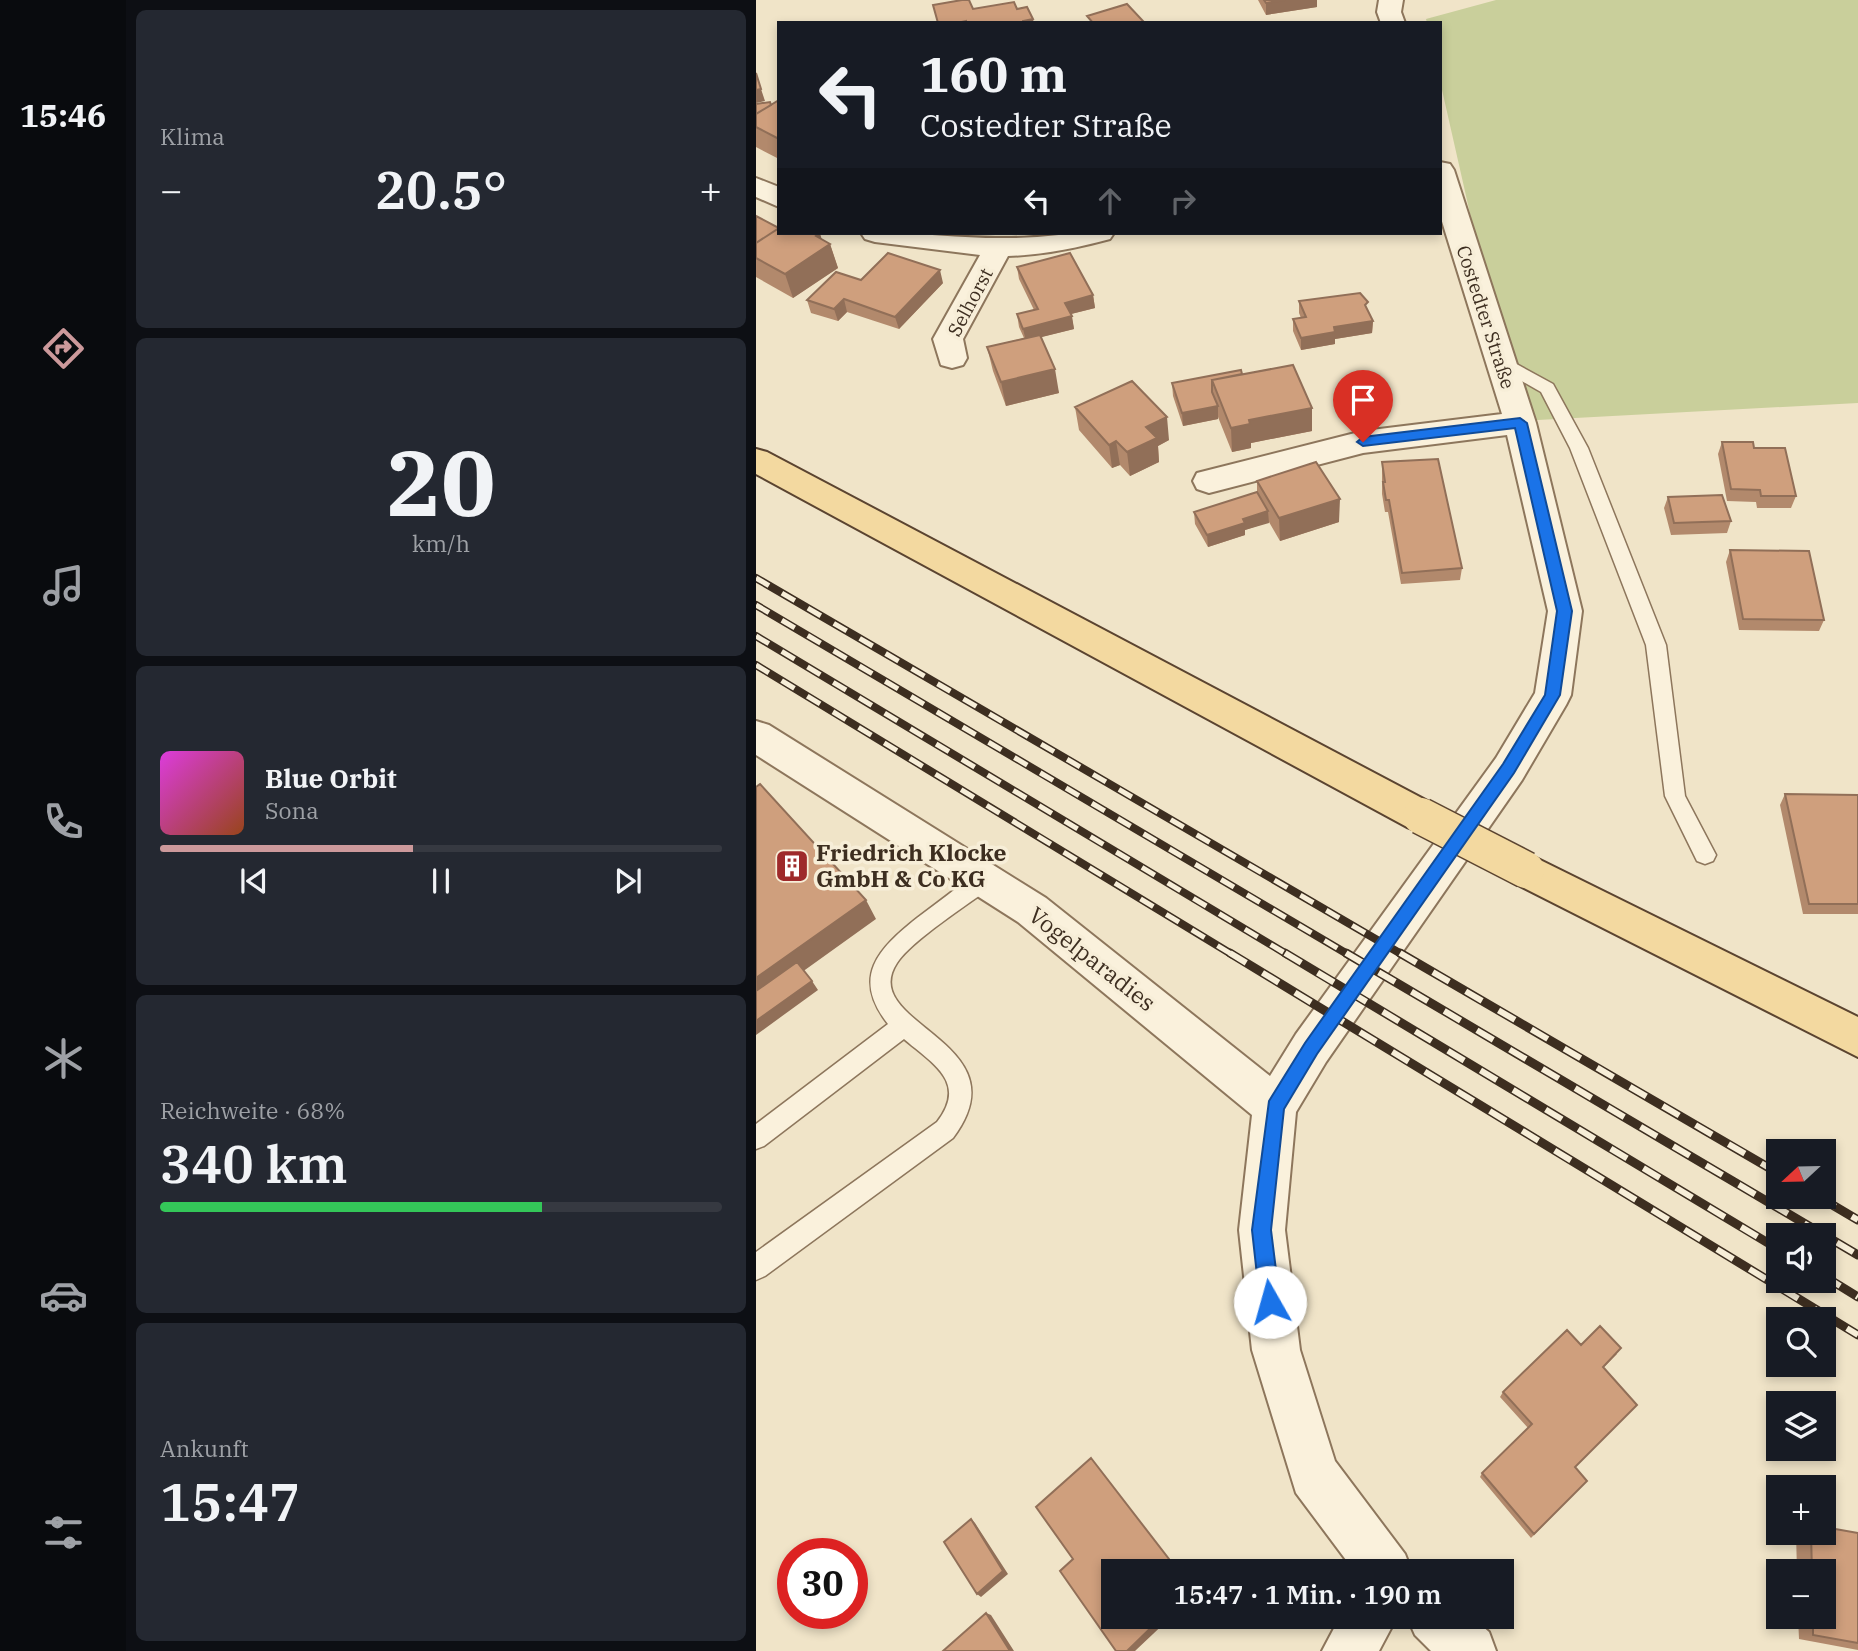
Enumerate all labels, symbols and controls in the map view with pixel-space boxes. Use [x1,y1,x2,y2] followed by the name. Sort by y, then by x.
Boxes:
[920,42,1067,105] text: 160 m
[805,49,896,140] icon: left
[20,94,106,136] text: 15:46
[920,104,1172,146] text: Costedter Straße
[160,121,225,151] text: Klima
[375,156,507,223] text: 20.5°
[160,165,183,214] text: −
[699,165,722,214] text: +
[1018,182,1056,220] icon: left
[1091,182,1129,220] icon: ahead
[1164,182,1202,220] icon: right
[1452,242,1520,392] street label: Costedter Straße
[942,263,998,340] street label: Selhorst
[39,324,88,373] icon: directions
[1333,370,1393,442] pin
[1344,381,1382,419] icon: arrive
[386,423,496,541] text: 20
[412,528,470,558] text: km/h
[39,561,88,610] icon: music
[265,761,397,795] text: Blue Orbit
[265,795,319,825] text: Sona
[39,797,88,846] icon: phone
[816,837,1007,893] place label: Friedrich Klocke GmbH & Co KG
[773,847,811,885] building icon: Friedrich Klocke GmbH & Co KG
[235,862,273,900] icon: previous
[422,862,460,900] icon: pause
[609,862,647,900] icon: next
[1023,899,1162,1017] street label: Vogelparadies
[39,1034,88,1083] icon: climate
[160,1095,345,1125] text: Reichweite · 68%
[160,1130,348,1197] text: 340 km
[1766,1139,1836,1209] north arrow
[1766,1139,1836,1629] map controls
[1766,1223,1836,1293] button: sound
[1233,1265,1307,1339] position arrow
[39,1271,88,1320] icon: car
[1766,1307,1836,1377] button: search
[1766,1391,1836,1461] button: layers
[160,1433,249,1463] text: Ankunft
[160,1468,300,1535] text: 15:47
[1766,1475,1836,1545] button: +
[39,1508,88,1557] icon: filters
[777,1538,868,1629] speed limit sign: 30
[1766,1559,1836,1629] button: −
[1174,1577,1441,1611] text: 15:47 · 1 Min. · 190 m

